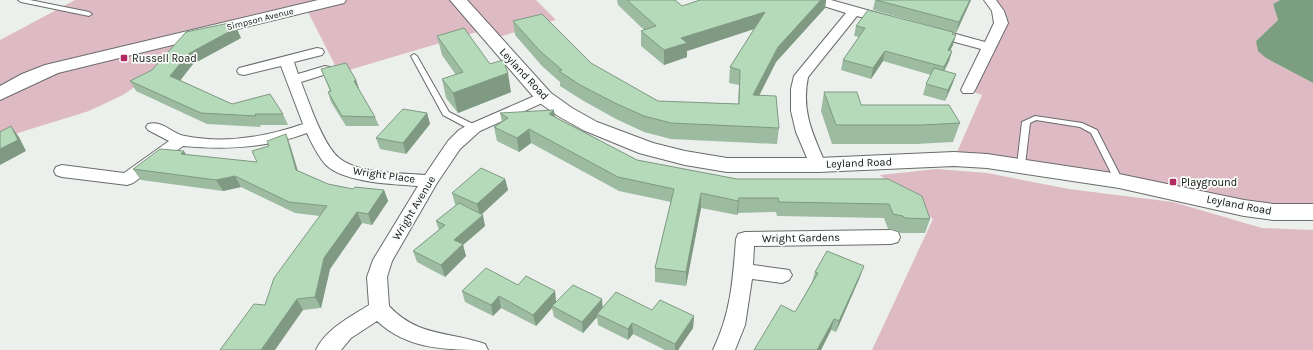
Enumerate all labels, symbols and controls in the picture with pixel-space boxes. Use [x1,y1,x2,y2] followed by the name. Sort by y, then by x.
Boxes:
[225,6,295,32] street label: Simpson Avenue
[497,45,551,103] street label: Leyland Road
[132,52,197,65] place label: Russell Road
[119,53,129,63] marker: Russell Road
[826,155,892,171] street label: Leyland Road
[352,164,416,186] street label: Wright Place
[390,173,438,242] street label: Wright Avenue
[1181,176,1237,189] place label: Playground
[1168,177,1178,187] marker: Playground
[1205,192,1273,218] street label: Leyland Road
[762,231,840,245] street label: Wright Gardens

